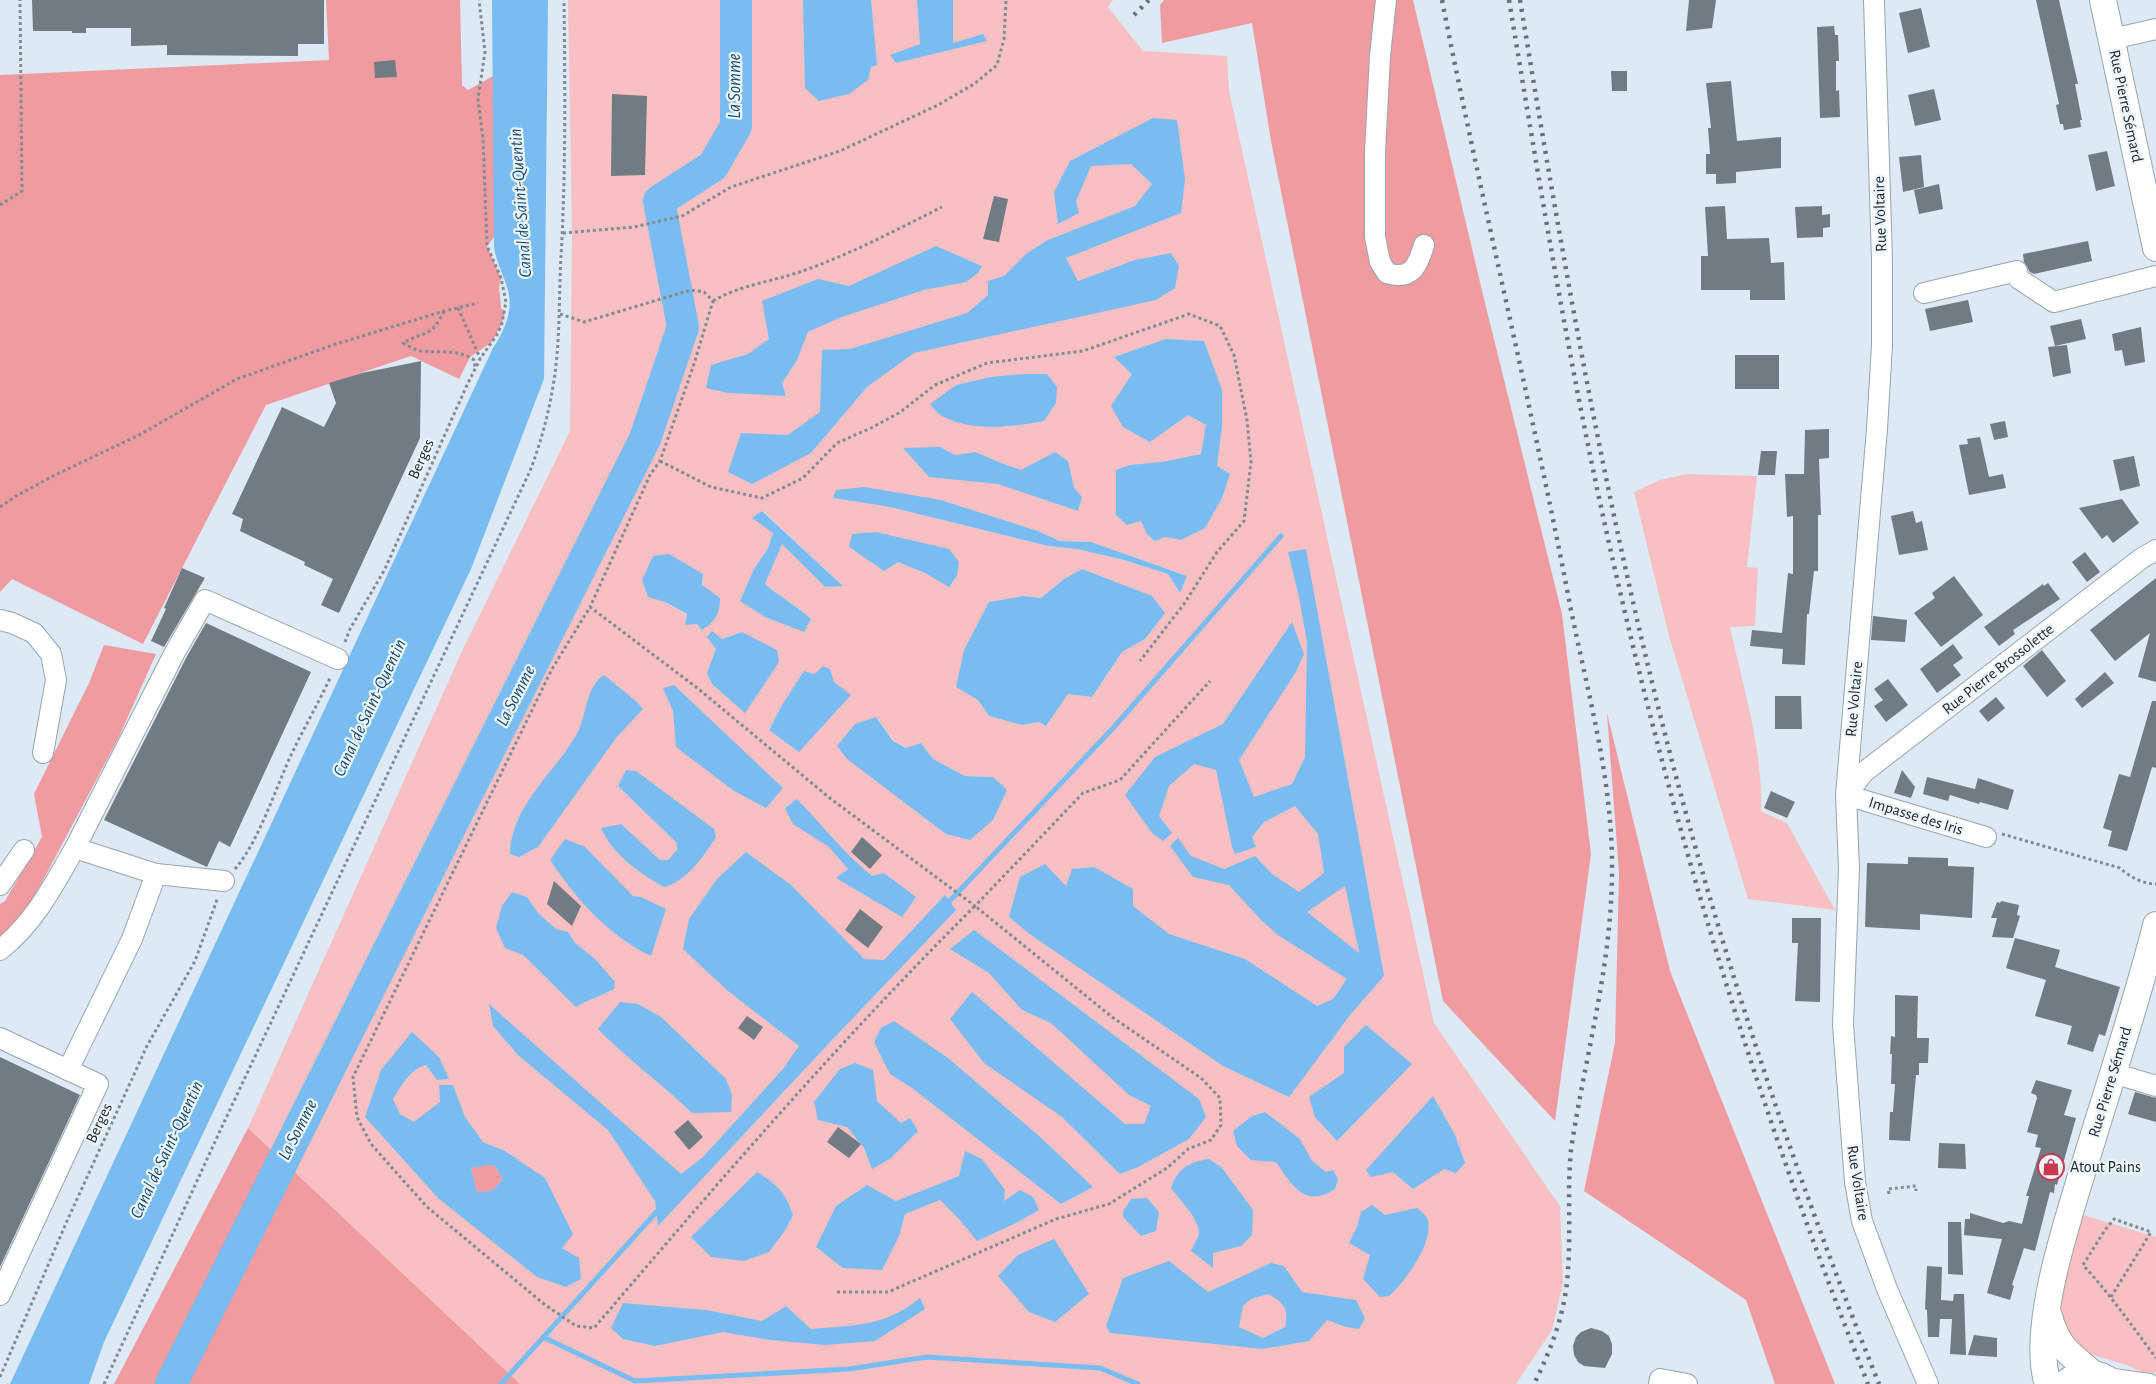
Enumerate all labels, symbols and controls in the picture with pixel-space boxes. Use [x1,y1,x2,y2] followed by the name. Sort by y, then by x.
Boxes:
[2106,48,2146,164] street label: Rue Pierre Sémard
[726,53,744,119] water label: La Somme
[507,128,535,278] water label: Canal de Saint-Quentin
[1871,176,1889,252] street label: Rue Voltaire
[405,436,437,481] street label: Berges
[1939,621,2057,717] street label: Rue Pierre Brossolette
[330,636,410,780] water label: Canal de Saint-Quentin
[1843,661,1865,737] street label: Rue Voltaire
[493,663,539,729] water label: La Somme
[1867,794,1965,838] street label: Impasse des Iris
[2086,1025,2134,1139] street label: Rue Pierre Sémard
[127,1078,207,1222] water label: Canal de Saint-Quentin
[275,1097,321,1163] water label: La Somme
[83,1100,115,1145] street label: Berges
[1844,1144,1872,1222] street label: Rue Voltaire
[2036,1152,2066,1182] shop icon: Atout Pains
[2070,1159,2141,1175] place label: Atout Pains

